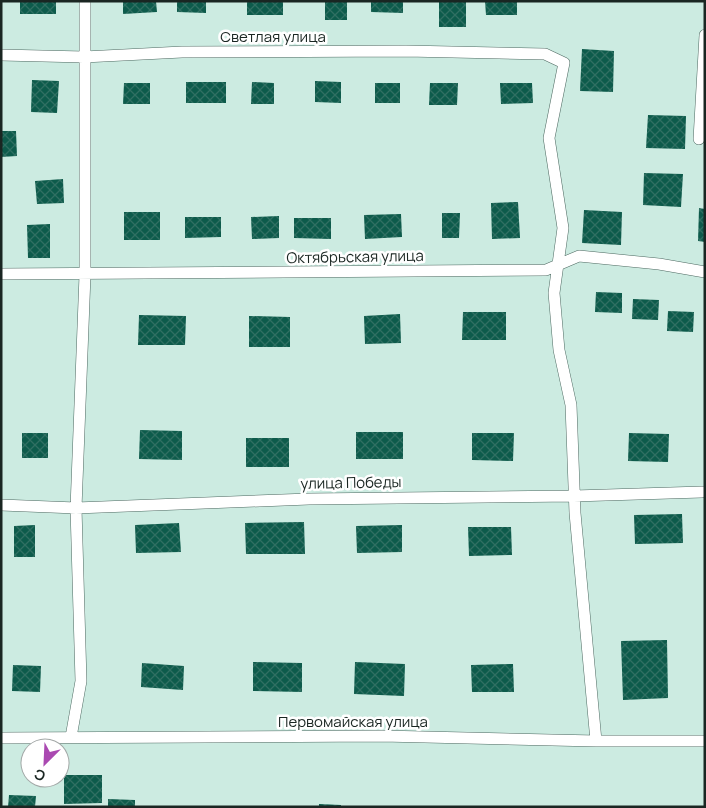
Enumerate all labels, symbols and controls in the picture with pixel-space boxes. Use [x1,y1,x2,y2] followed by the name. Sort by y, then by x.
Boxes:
[220,26,326,47] street label: Светлая улица
[286,245,424,268] street label: Октябрьская улица
[300,471,402,494] street label: улица Победы
[278,711,428,732] street label: Первомайская улица
[20,738,70,788] north arrow
[31,765,48,786] text: С

